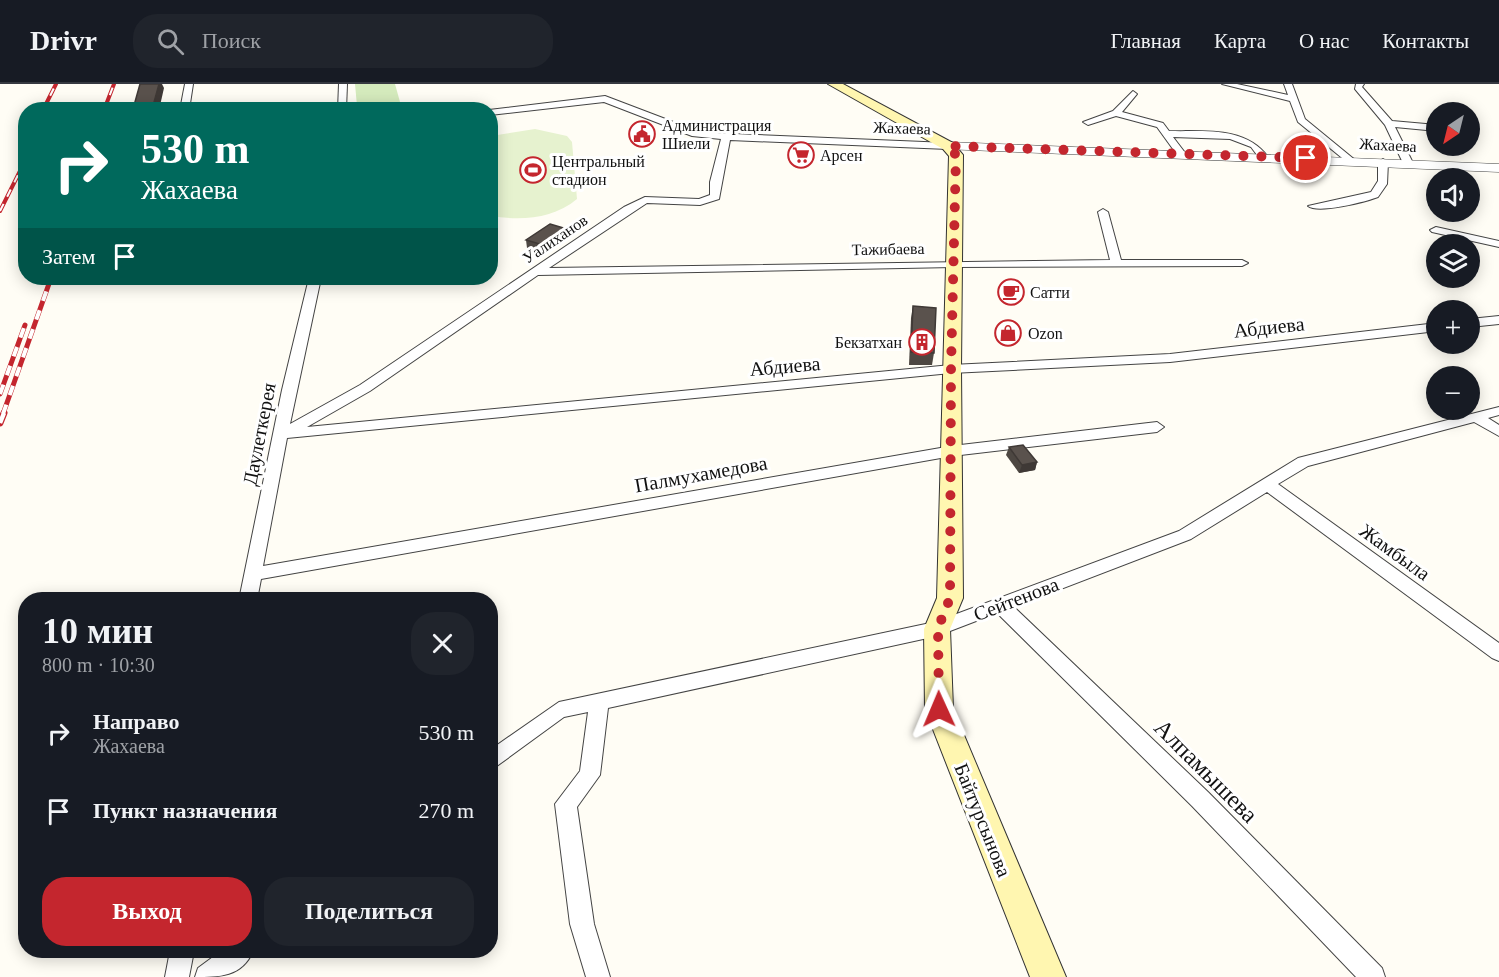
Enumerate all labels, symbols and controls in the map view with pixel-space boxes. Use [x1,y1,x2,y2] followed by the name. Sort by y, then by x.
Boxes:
[133,14,553,68] search box
[30,25,97,56] text: Drivr
[154,25,187,58] icon: search
[202,28,261,53] text: Поиск
[1111,29,1181,53] text: Главная
[1214,29,1266,53] text: Карта
[1299,29,1349,53] text: О нас
[1382,29,1469,53] text: Контакты
[1426,102,1480,156] north arrow
[1426,102,1480,420] map controls
[662,117,772,152] place label: Администрация Шиели
[627,119,657,149] public building icon: Администрация Шиели
[873,119,931,137] street label: Жахаева
[42,126,120,204] icon: right
[141,126,250,172] text: 530 m
[1280,132,1331,183] pin
[1359,135,1417,155] street label: Жахаева
[786,140,816,170] supermarket icon: Арсен
[1289,141,1322,174] icon: arrive
[820,147,863,165] place label: Арсен
[552,153,645,189] place label: Центральный стадион
[518,155,548,185] sports icon: Центральный стадион
[1426,168,1480,222] button: sound
[141,175,238,205] text: Жахаева
[520,211,591,267] street label: Уалиханов
[1426,234,1480,288] button: layers
[108,240,141,273] icon: arrive
[851,240,925,258] street label: Тажибаева
[42,244,96,269] text: Затем
[996,277,1026,307] cafe icon: Сатти
[1030,284,1070,301] place label: Сатти
[1426,300,1480,354] button: +
[1233,312,1306,343] street label: Абдиева
[993,318,1023,348] shop icon: Ozon
[1028,325,1063,342] place label: Ozon
[907,327,937,357] building icon: Бекзатхан
[835,334,902,351] place label: Бекзатхан
[749,352,821,381] street label: Абдиева
[1426,366,1480,420] button: −
[238,381,281,488] street label: Даулеткерея
[633,451,769,497] street label: Палмухамедова
[1356,519,1434,585] street label: Жамбыла
[970,573,1062,625] street label: Сейтенова
[42,611,153,651] text: 10 мин
[411,612,474,675] button: close
[42,654,155,676] text: 800 m · 10:30
[907,677,971,741] position arrow
[93,709,179,734] text: Направо
[1149,714,1263,828] street label: Алпамышева
[42,717,75,750] icon: right
[418,720,474,745] text: 530 m
[93,735,165,757] text: Жахаева
[949,760,1016,881] street label: Байтурсынова
[42,795,75,828] icon: arrive
[93,798,278,823] text: Пункт назначения
[418,798,474,823] text: 270 m
[42,877,252,946] button: Выход
[264,877,474,946] button: Поделиться

